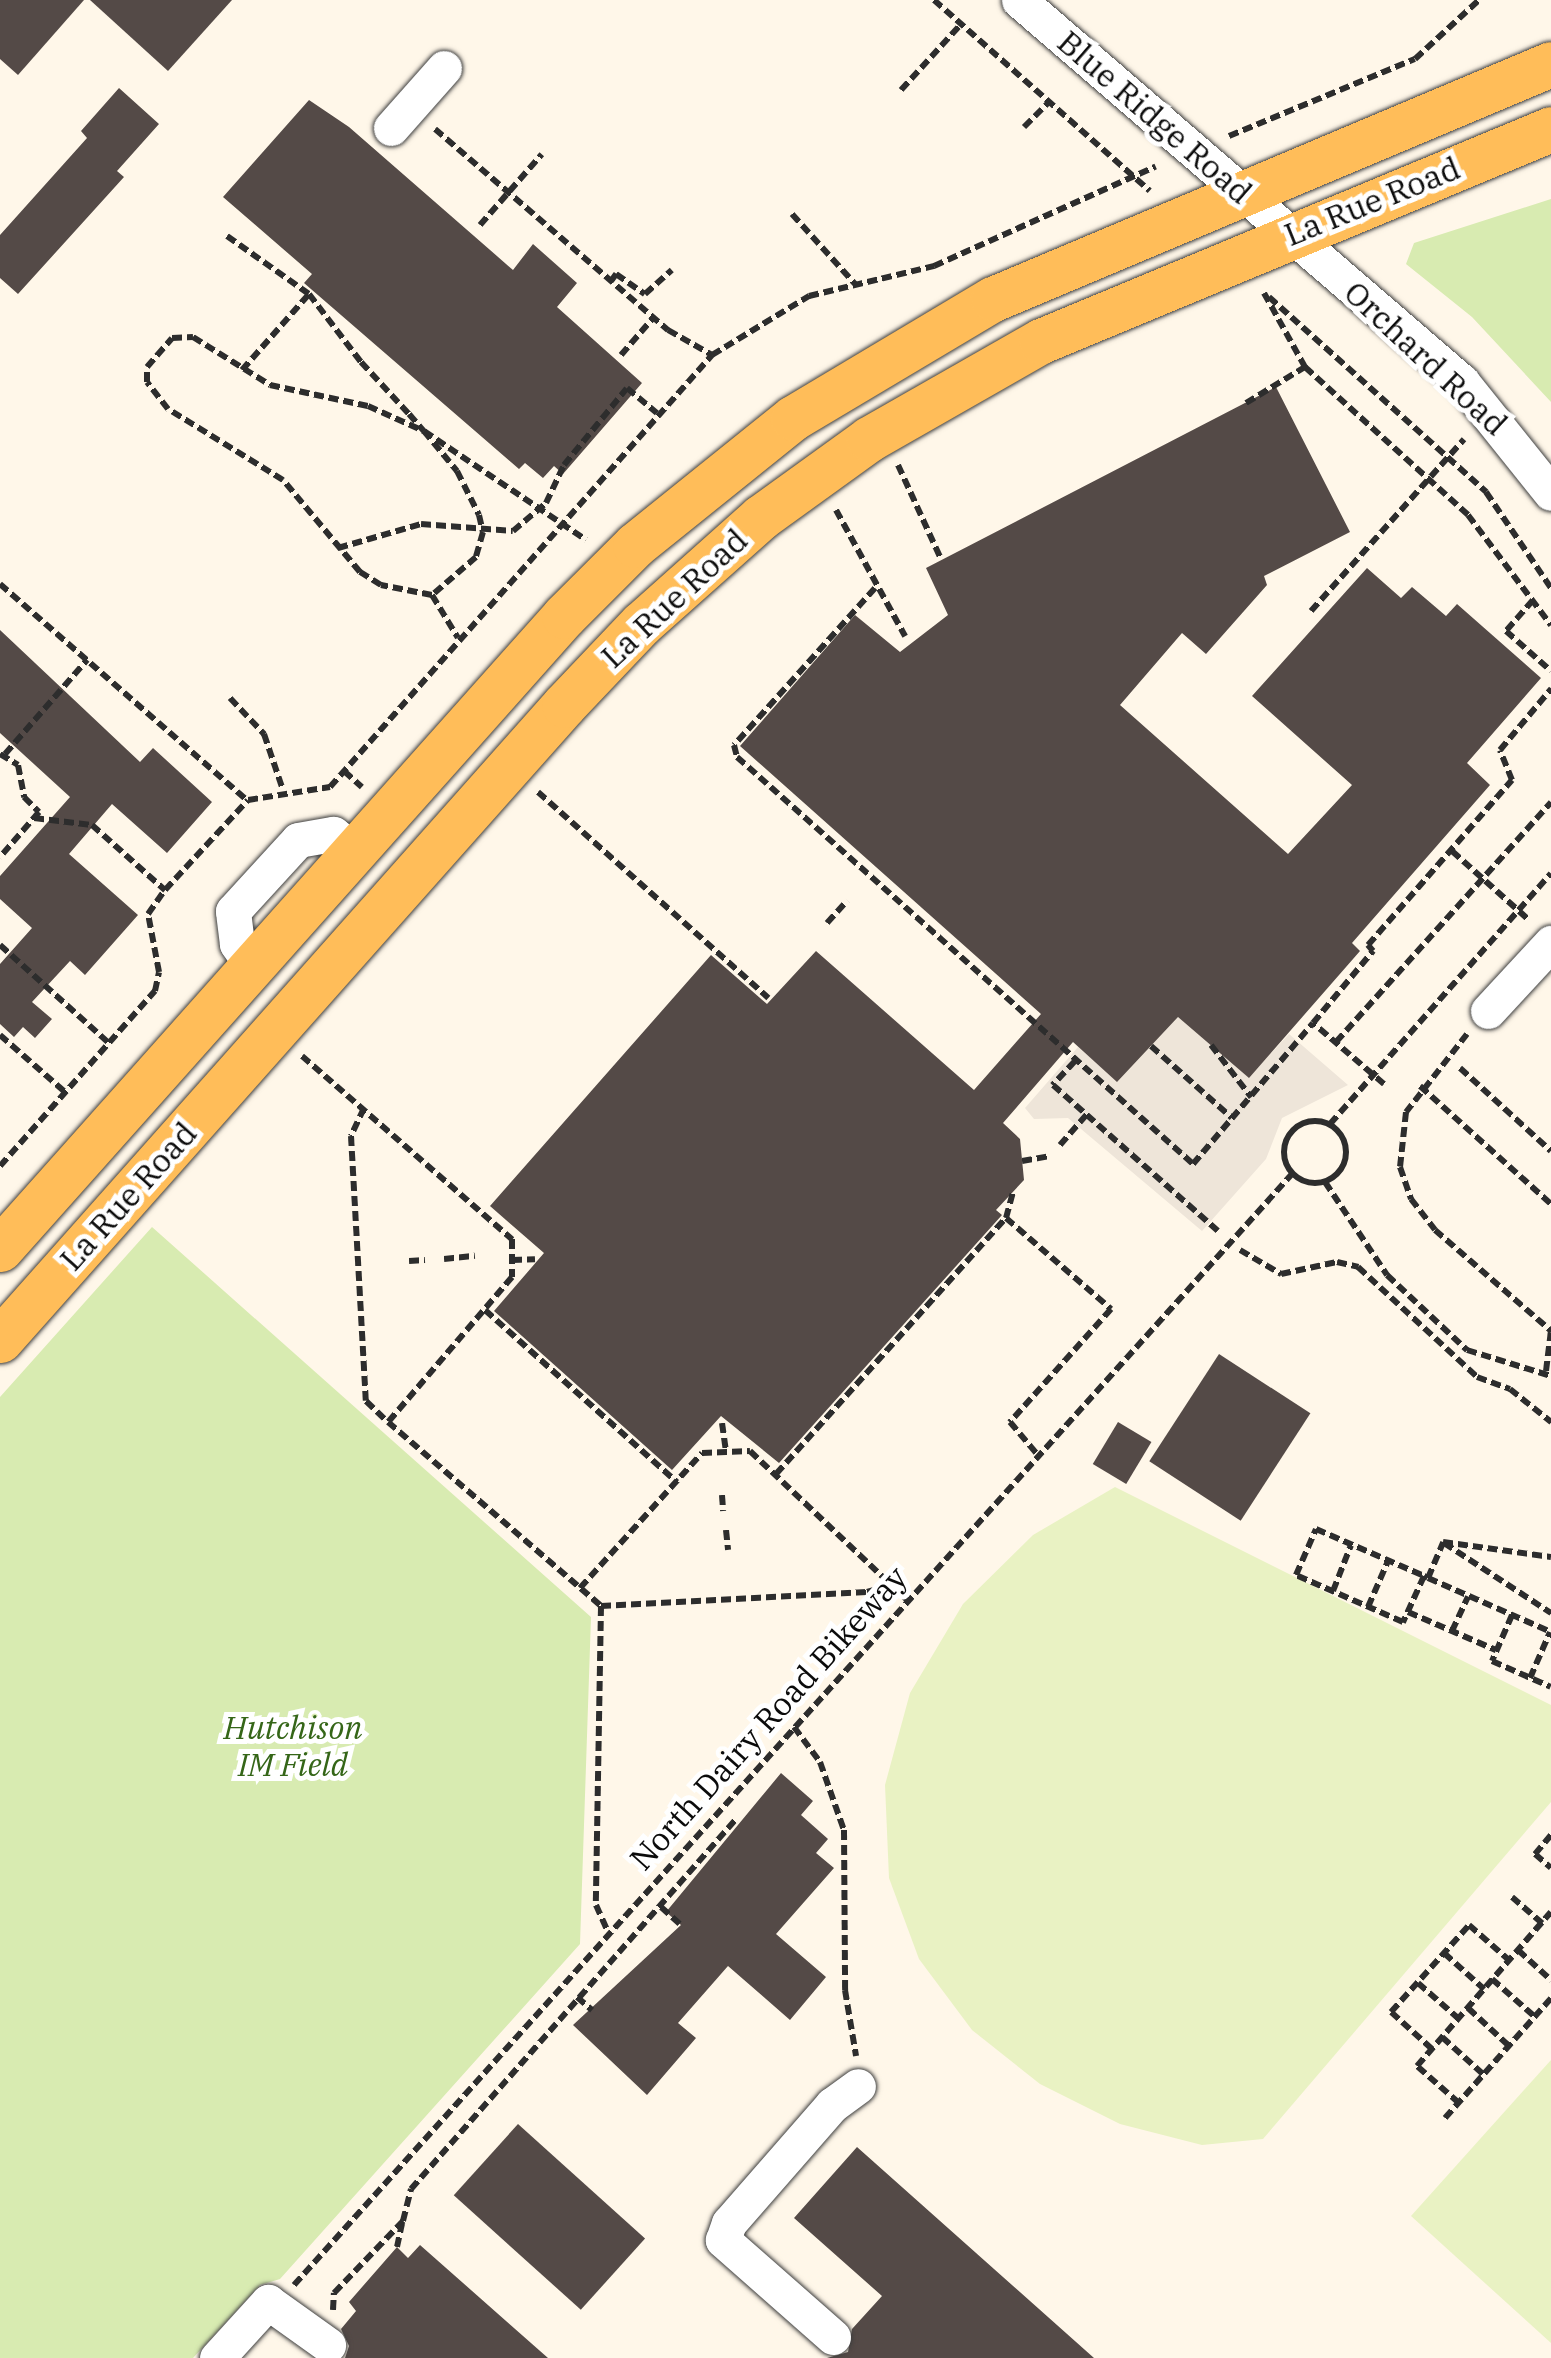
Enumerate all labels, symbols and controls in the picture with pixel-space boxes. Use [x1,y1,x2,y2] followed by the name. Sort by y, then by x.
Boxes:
[1050,22,1260,212] street label: Blue Ridge Road
[1279,148,1465,254] street label: La Rue Road
[1337,273,1515,443] street label: Orchard Road
[593,521,755,675] street label: La Rue Road
[52,1114,204,1278] street label: La Rue Road
[622,1558,914,1878] street label: North Dairy Road Bikeway
[224,1709,362,1784] park label: Hutchison IM Field

